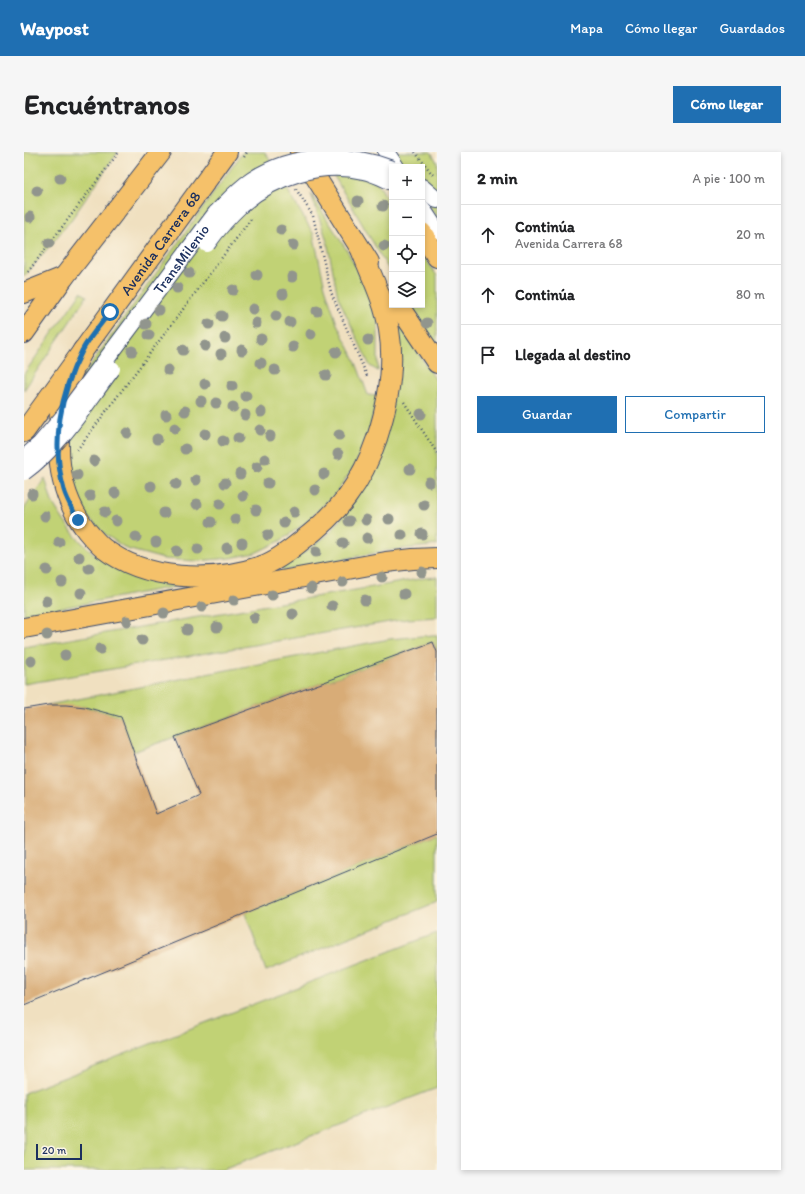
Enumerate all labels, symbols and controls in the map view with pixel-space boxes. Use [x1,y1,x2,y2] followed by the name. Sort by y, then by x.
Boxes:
[20,17,89,40] text: Waypost
[570,20,603,37] text: Mapa
[625,20,697,37] text: Cómo llegar
[719,20,785,37] text: Guardados
[673,86,781,123] button: Cómo llegar
[24,87,190,121] text: Encuéntranos
[389,164,425,308] map controls
[389,164,425,200] button: +
[477,168,517,188] text: 2 min
[692,171,765,186] text: A pie · 100 m
[117,188,205,299] street label: Avenida Carrera 68
[389,200,425,236] button: −
[515,218,575,236] text: Continúa
[149,221,213,298] street label: TransMilenio
[477,224,499,246] icon: ahead
[736,227,765,242] text: 20 m
[389,236,425,272] button: locate
[515,236,623,251] text: Avenida Carrera 68
[389,272,425,308] button: layers
[477,284,499,306] icon: ahead
[515,286,575,304] text: Continúa
[736,287,765,302] text: 80 m
[101,303,119,321] route start
[477,344,499,366] icon: arrive
[515,346,631,364] text: Llegada al destino
[477,396,617,433] button: Guardar
[625,396,765,433] button: Compartir
[69,511,87,529] route end
[36,1142,82,1161] scale bar
[42,1144,66,1157] text: 20 m

